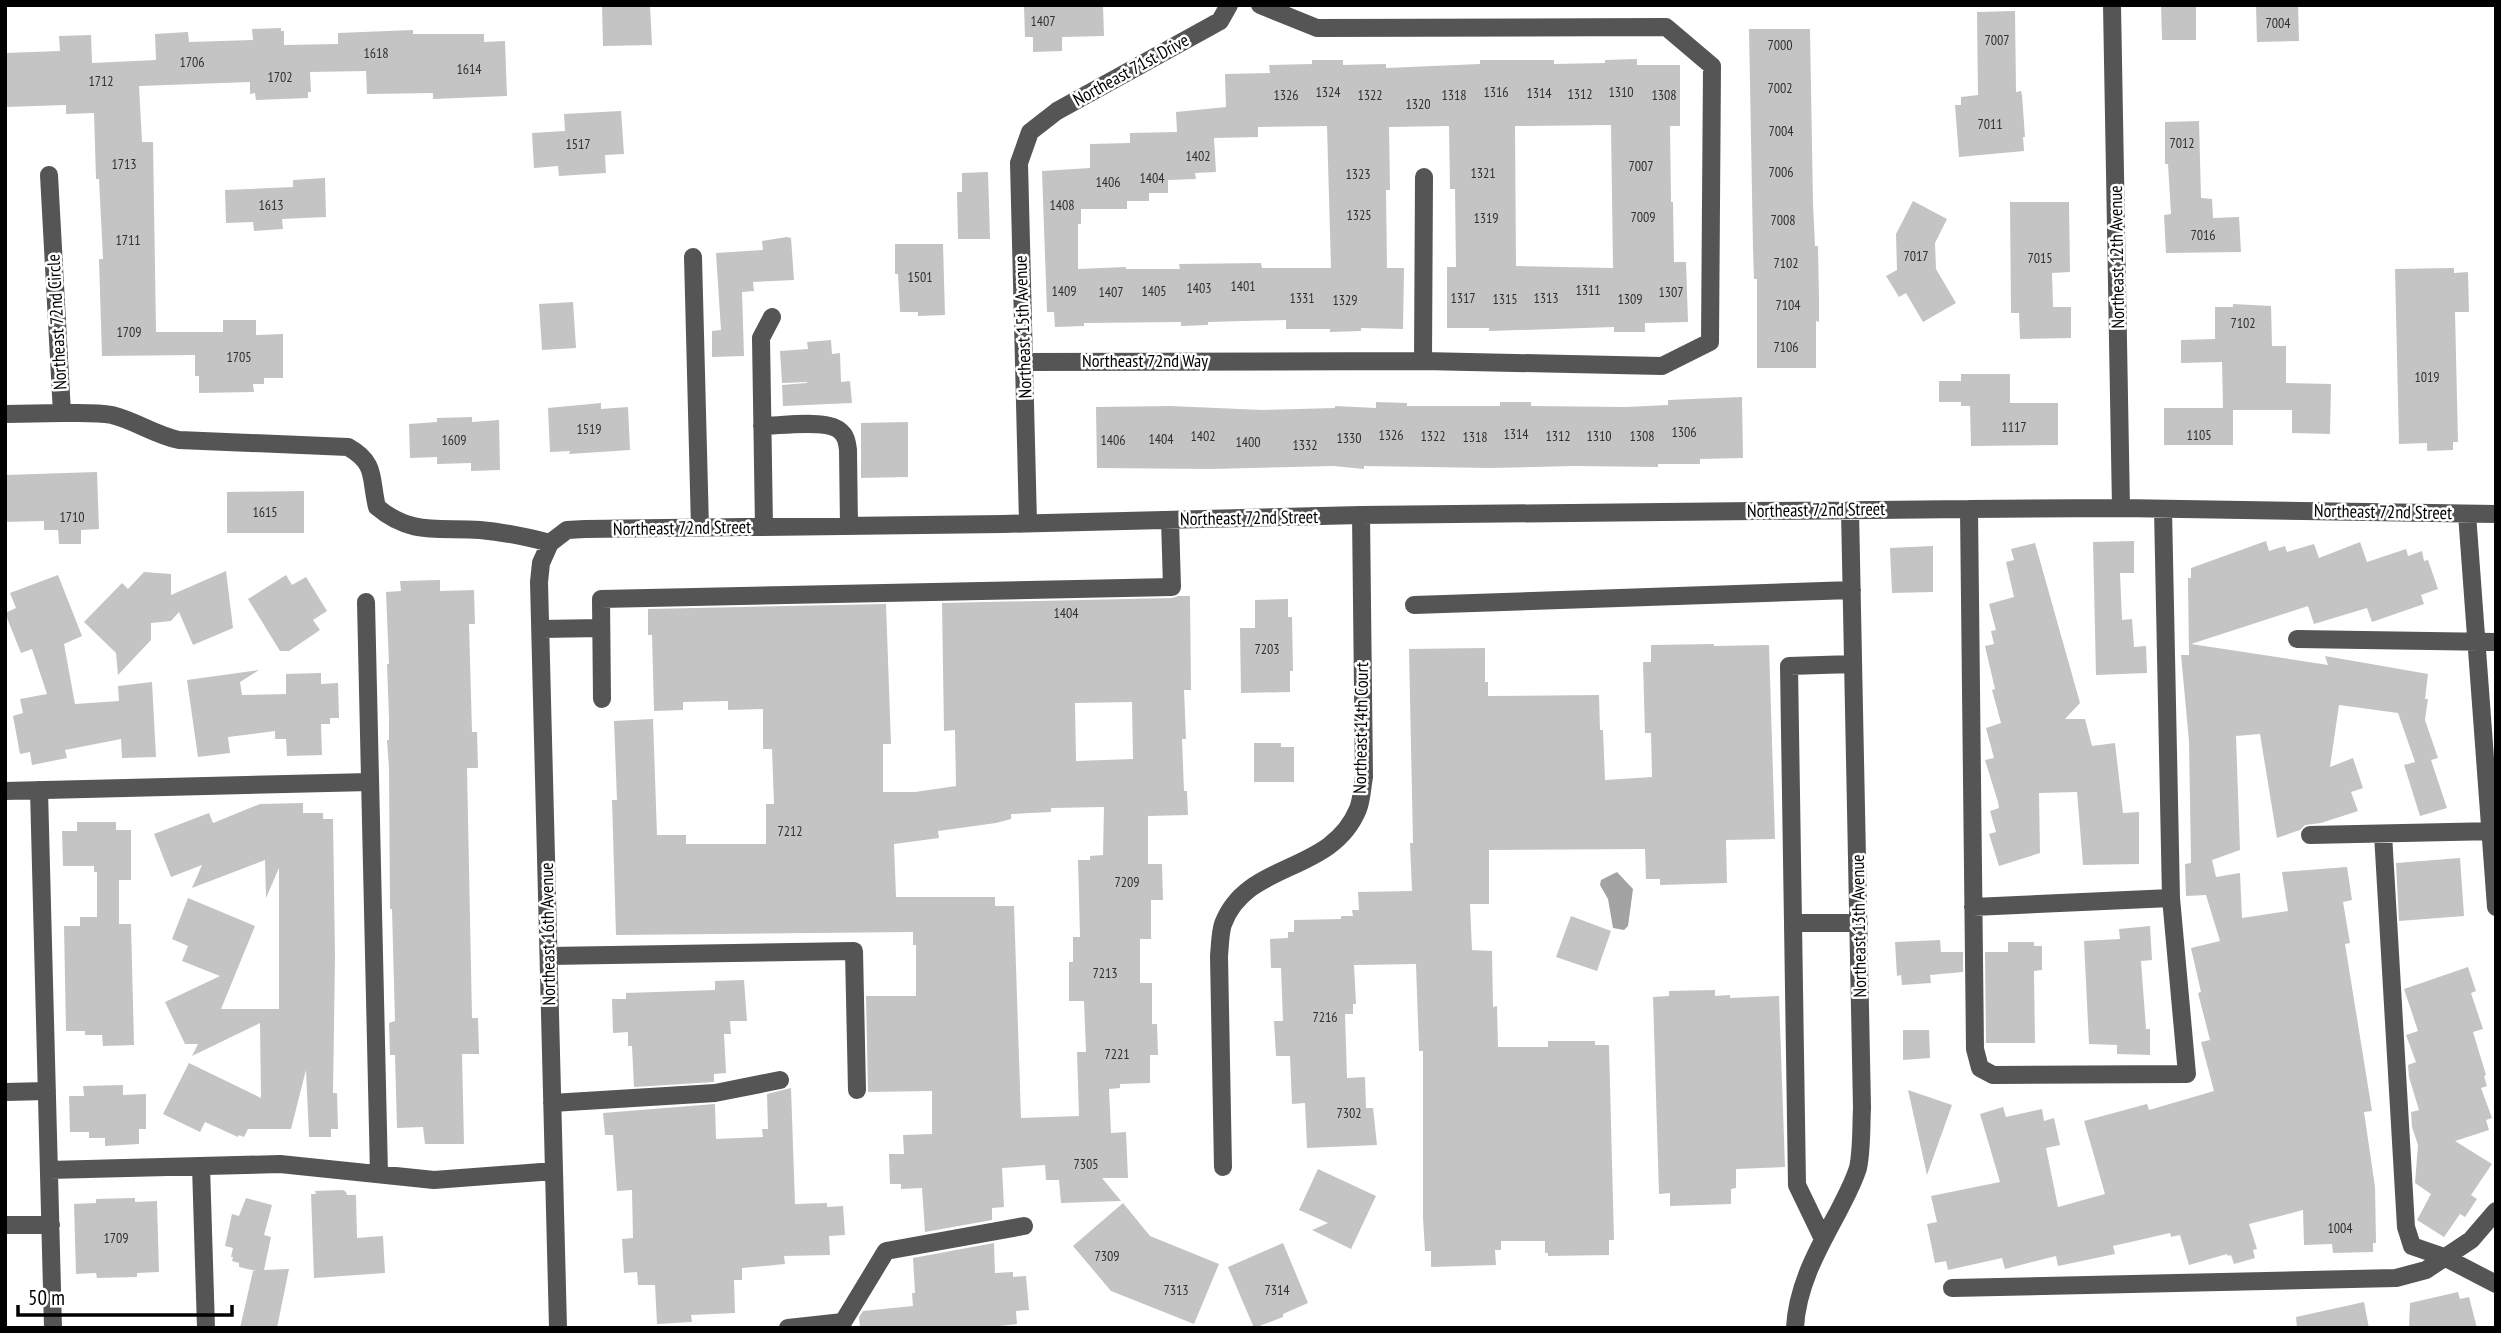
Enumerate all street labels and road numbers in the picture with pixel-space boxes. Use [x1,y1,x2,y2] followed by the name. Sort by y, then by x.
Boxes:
[1069,28,1193,111] street label: Northeast 71st Drive
[2104,185,2129,329] street label: Northeast 12th Avenue
[41,254,72,391] street label: Northeast 72nd Circle
[1009,255,1036,399] street label: Northeast 15th Avenue
[1082,349,1208,372] street label: Northeast 72nd Way
[1747,497,1885,522] street label: Northeast 72nd Street
[2314,499,2452,524] street label: Northeast 72nd Street
[1180,505,1318,530] street label: Northeast 72nd Street
[613,515,751,540] street label: Northeast 72nd Street
[1348,662,1373,794] street label: Northeast 14th Court
[1846,854,1871,998] street label: Northeast 13th Avenue
[535,862,560,1006] street label: Northeast 16th Avenue

